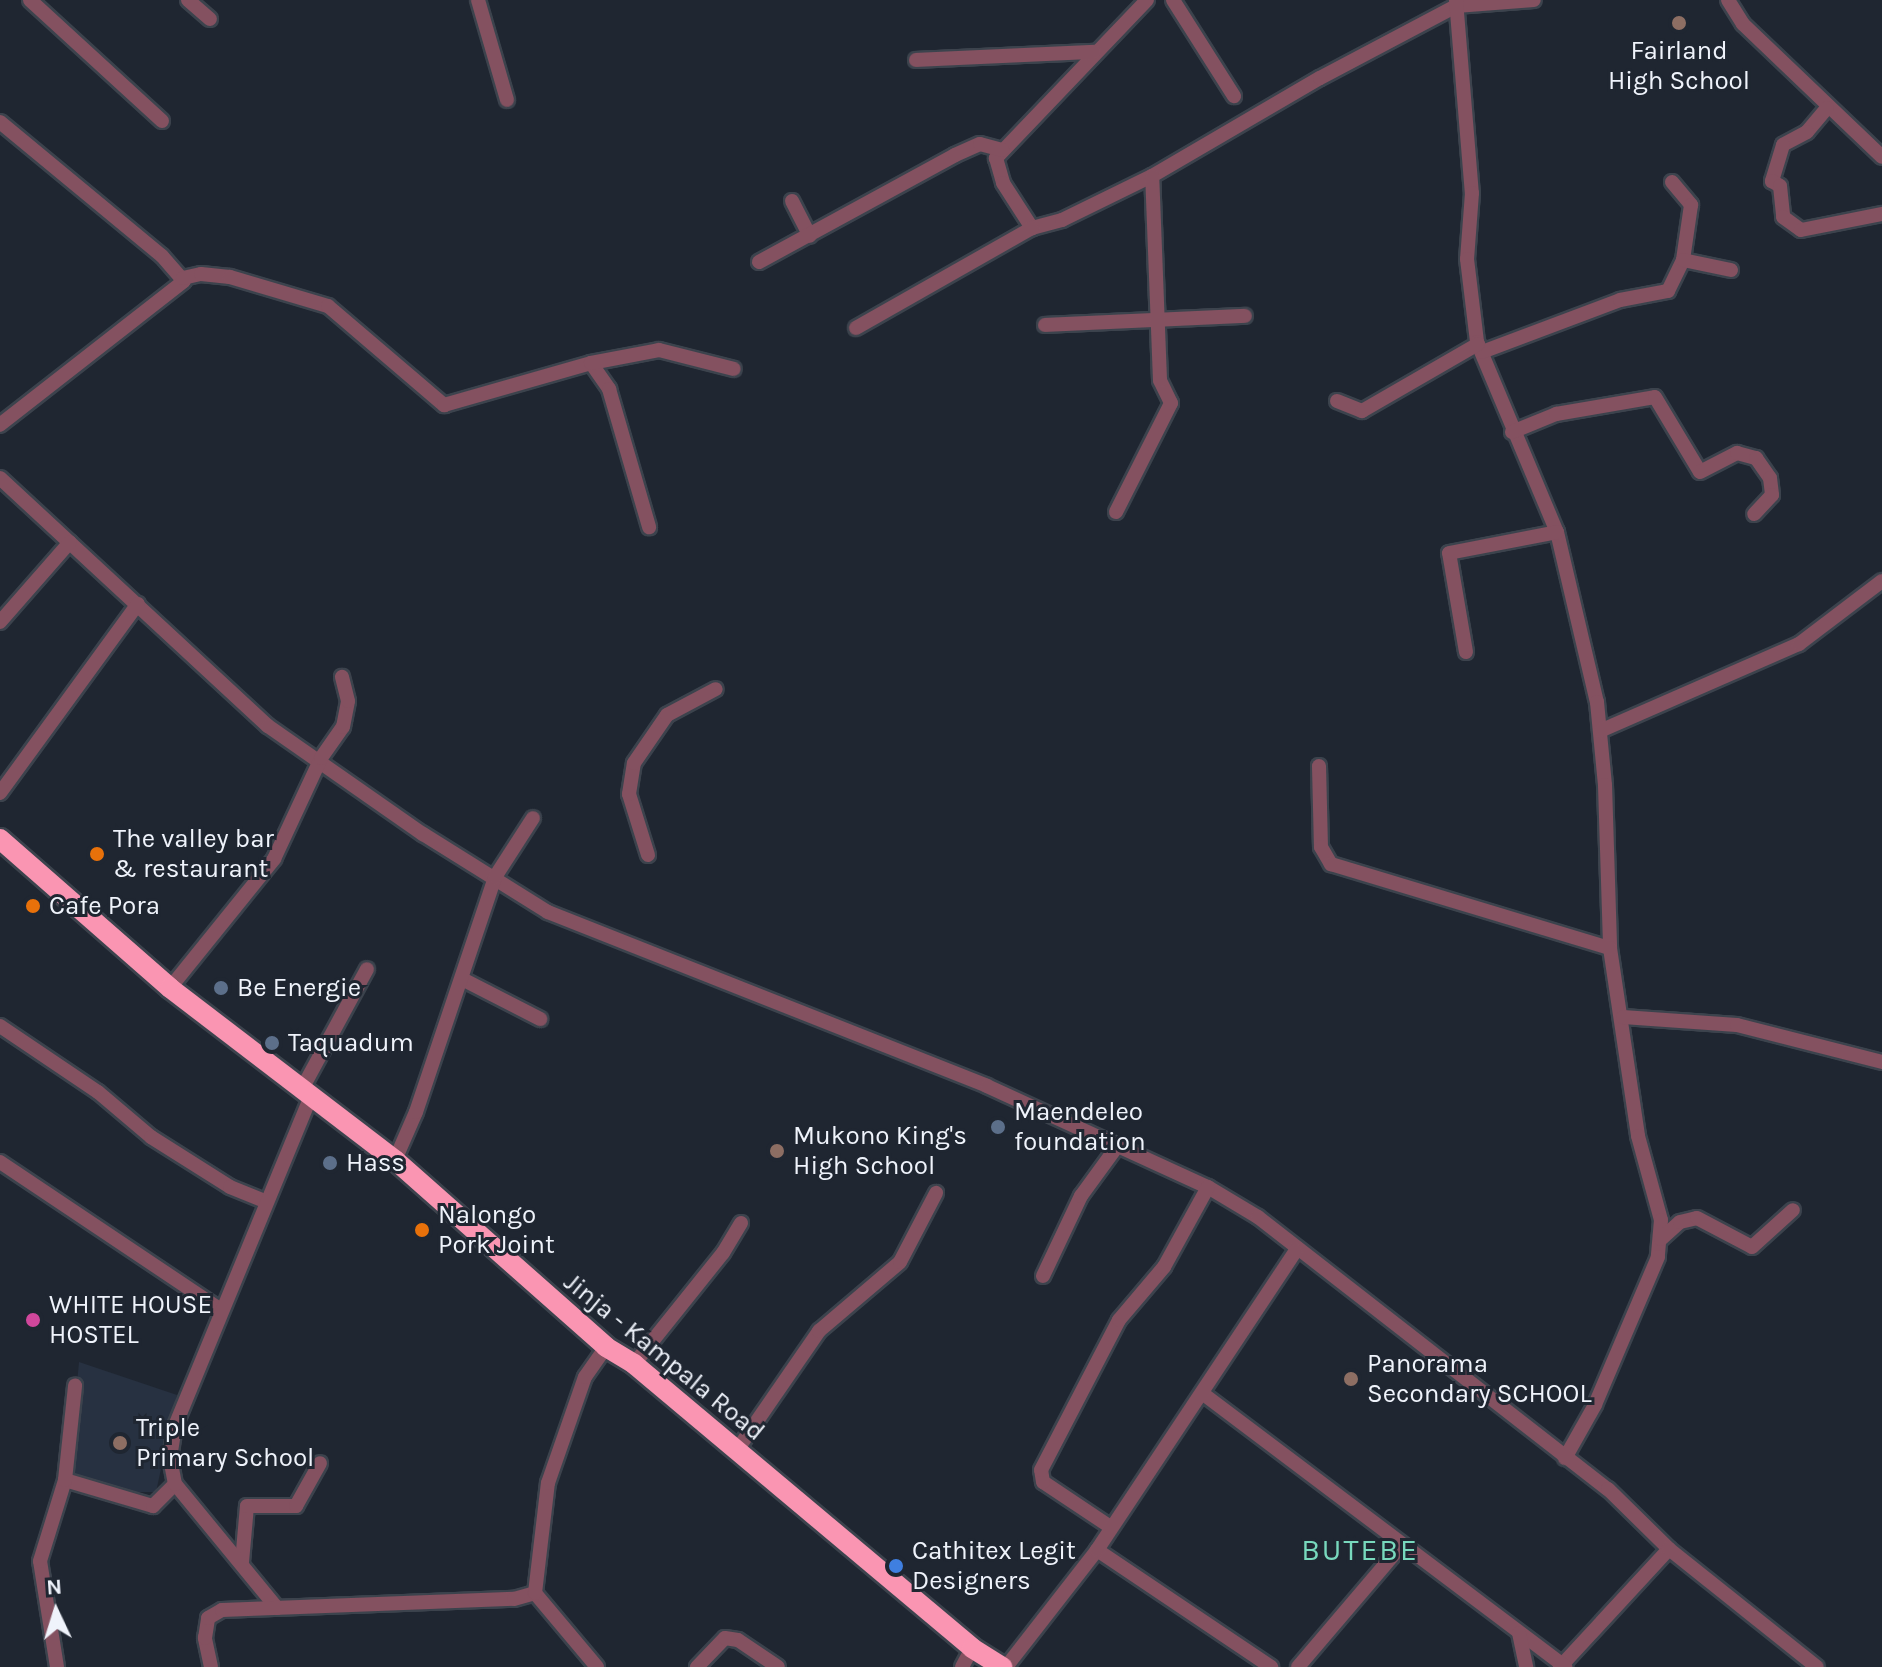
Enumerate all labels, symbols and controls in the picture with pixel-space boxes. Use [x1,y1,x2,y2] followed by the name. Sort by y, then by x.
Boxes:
[1670,14,1688,32] marker: Fairland High School
[1608,35,1750,96] place label: Fairland High School
[113,823,274,884] place label: The valley bar & restaurant
[88,845,106,863] marker: The valley bar & restaurant
[49,890,160,922] place label: Cafe Pora
[24,897,42,915] marker: Cafe Pora
[237,972,361,1004] place label: Be Energie
[212,979,230,997] marker: Be Energie
[288,1027,414,1059] place label: Taquadum
[263,1034,281,1052] marker: Taquadum
[1014,1096,1146,1158] place label: Maendeleo foundation
[989,1118,1007,1136] marker: Maendeleo foundation
[793,1120,967,1182] place label: Mukono King's High School
[768,1142,786,1160] marker: Mukono King's High School
[346,1147,405,1179] place label: Hass
[321,1154,339,1172] marker: Hass
[438,1199,555,1260] place label: Nalongo Pork Joint
[413,1221,431,1239] marker: Nalongo Pork Joint
[557,1266,771,1448] street label: Jinja - Kampala Road
[49,1289,212,1350] place label: WHITE HOUSE HOSTEL
[24,1311,42,1329] marker: WHITE HOUSE HOSTEL
[1367,1348,1592,1410] place label: Panorama Secondary SCHOOL
[1342,1370,1360,1388] marker: Panorama Secondary SCHOOL
[136,1412,314,1474] place label: Triple Primary School
[111,1434,129,1452] marker: Triple Primary School
[1301,1532,1419,1568] district label: BUTEBE
[912,1535,1076,1596] place label: Cathitex Legit Designers
[887,1557,905,1575] marker: Cathitex Legit Designers
[16,1571,96,1651] north arrow
[46,1574,63,1601] text: N

